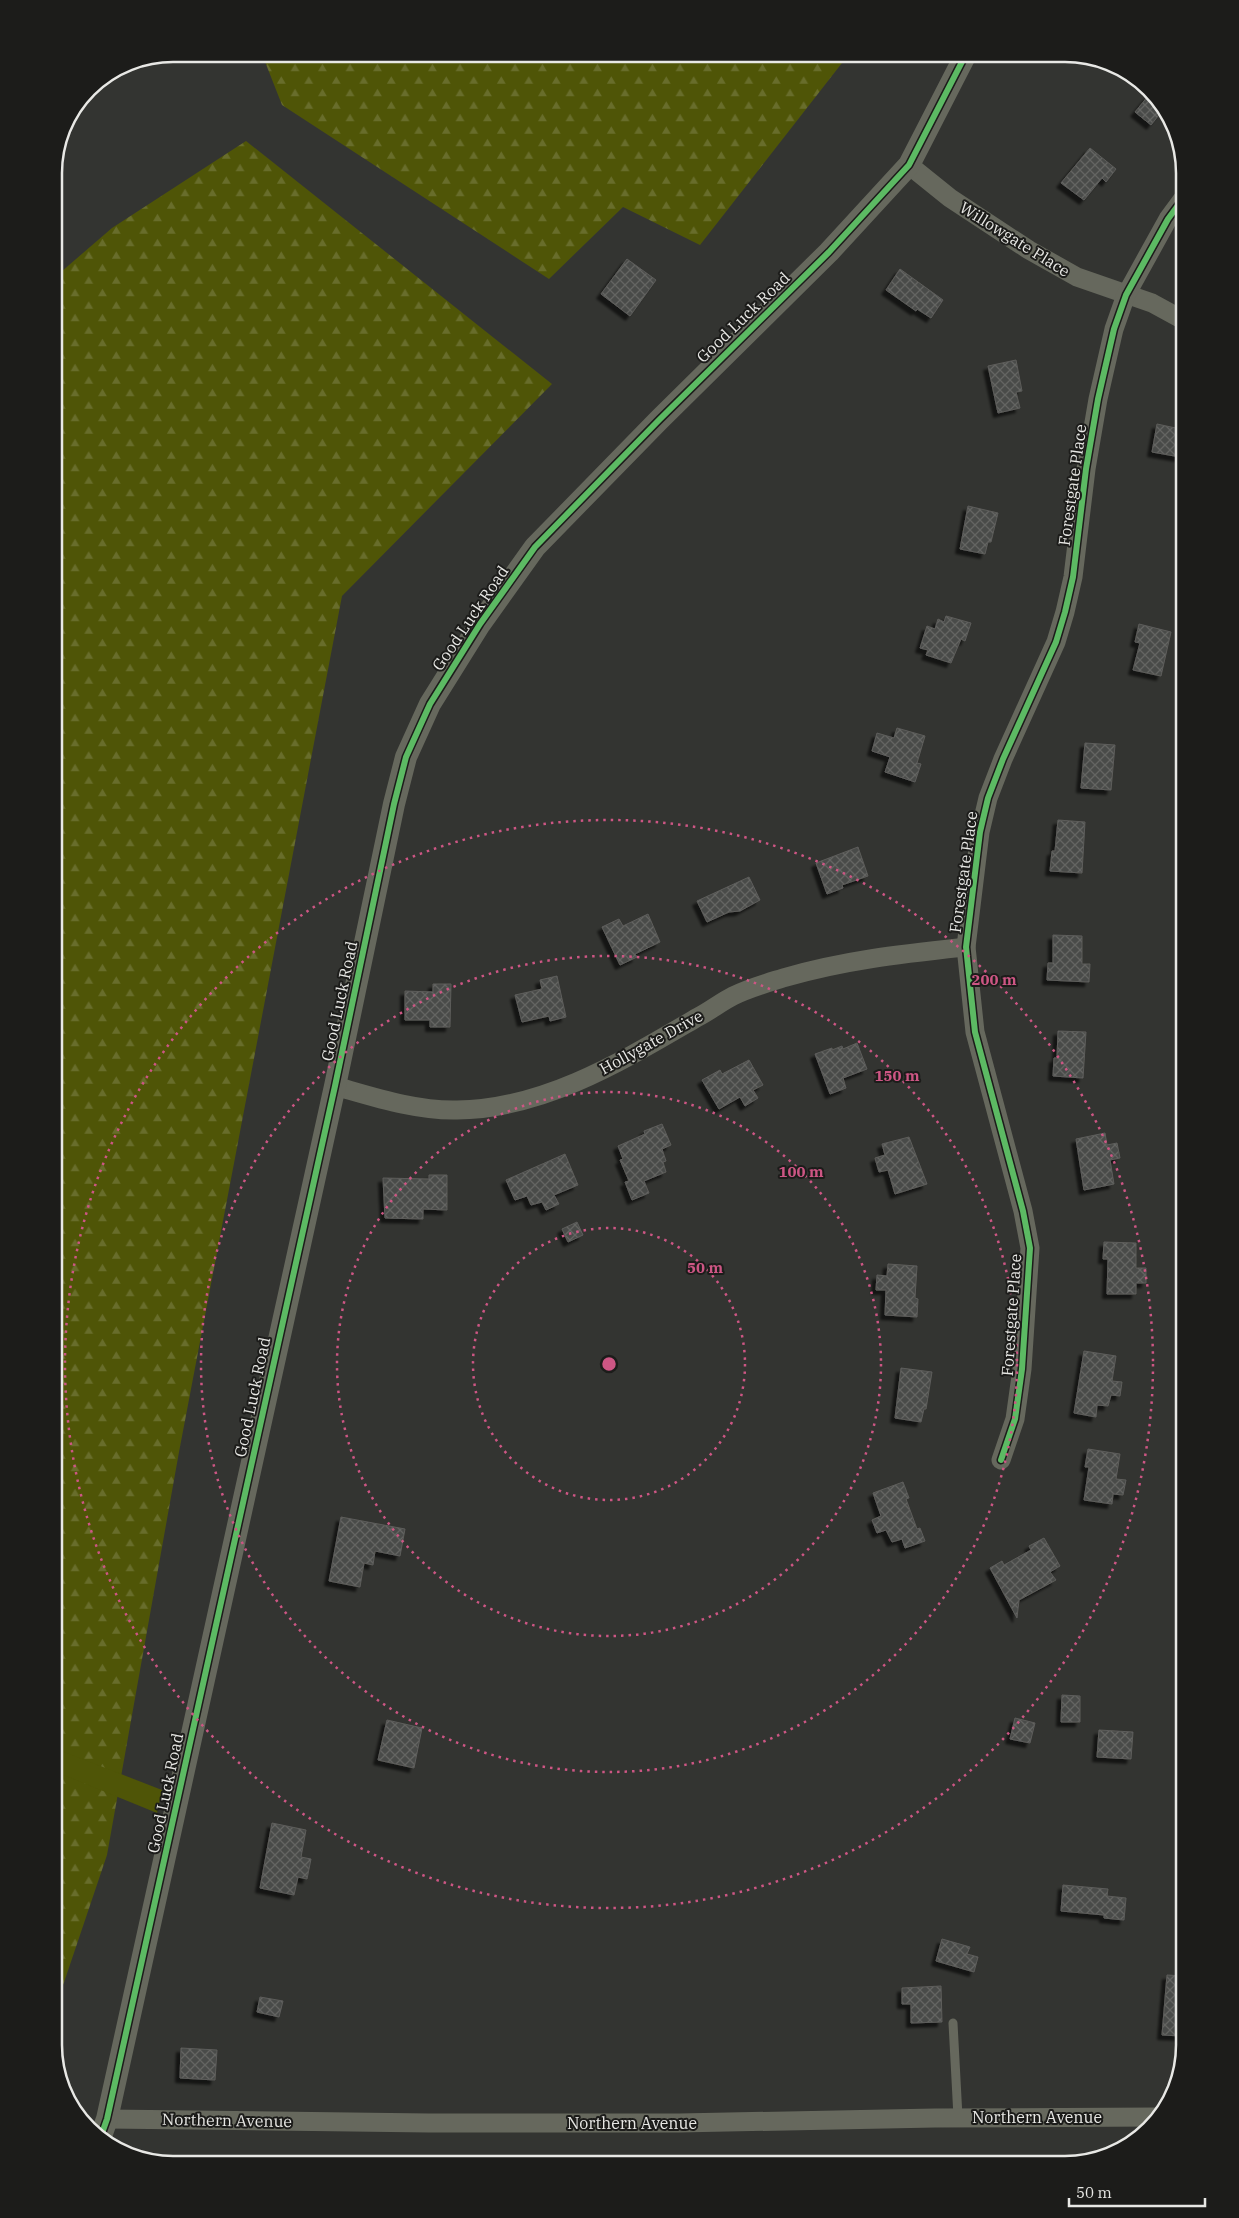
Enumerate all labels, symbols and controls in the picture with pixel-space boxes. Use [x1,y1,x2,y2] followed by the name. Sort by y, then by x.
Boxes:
[956,197,1074,281] street label: Willowgate Place
[692,267,794,367] street label: Good Luck Road
[1054,423,1090,547] street label: Forestgate Place
[428,562,513,674] street label: Good Luck Road
[945,810,981,934] street label: Forestgate Place
[317,939,362,1063] street label: Good Luck Road
[971,970,1017,989] text: 200 m
[596,1005,706,1079] street label: Hollygate Drive
[874,1066,920,1085] text: 150 m
[778,1162,824,1181] text: 100 m
[997,1253,1025,1377] street label: Forestgate Place
[687,1258,723,1277] text: 50 m
[230,1335,275,1459] street label: Good Luck Road
[600,1355,618,1373] centre of rings
[143,1731,188,1855] street label: Good Luck Road
[972,2107,1102,2127] street label: Northern Avenue
[162,2109,292,2131] street label: Northern Avenue
[567,2113,697,2133] street label: Northern Avenue
[1069,2176,1205,2208] scale bar
[1076,2183,1112,2202] text: 50 m

